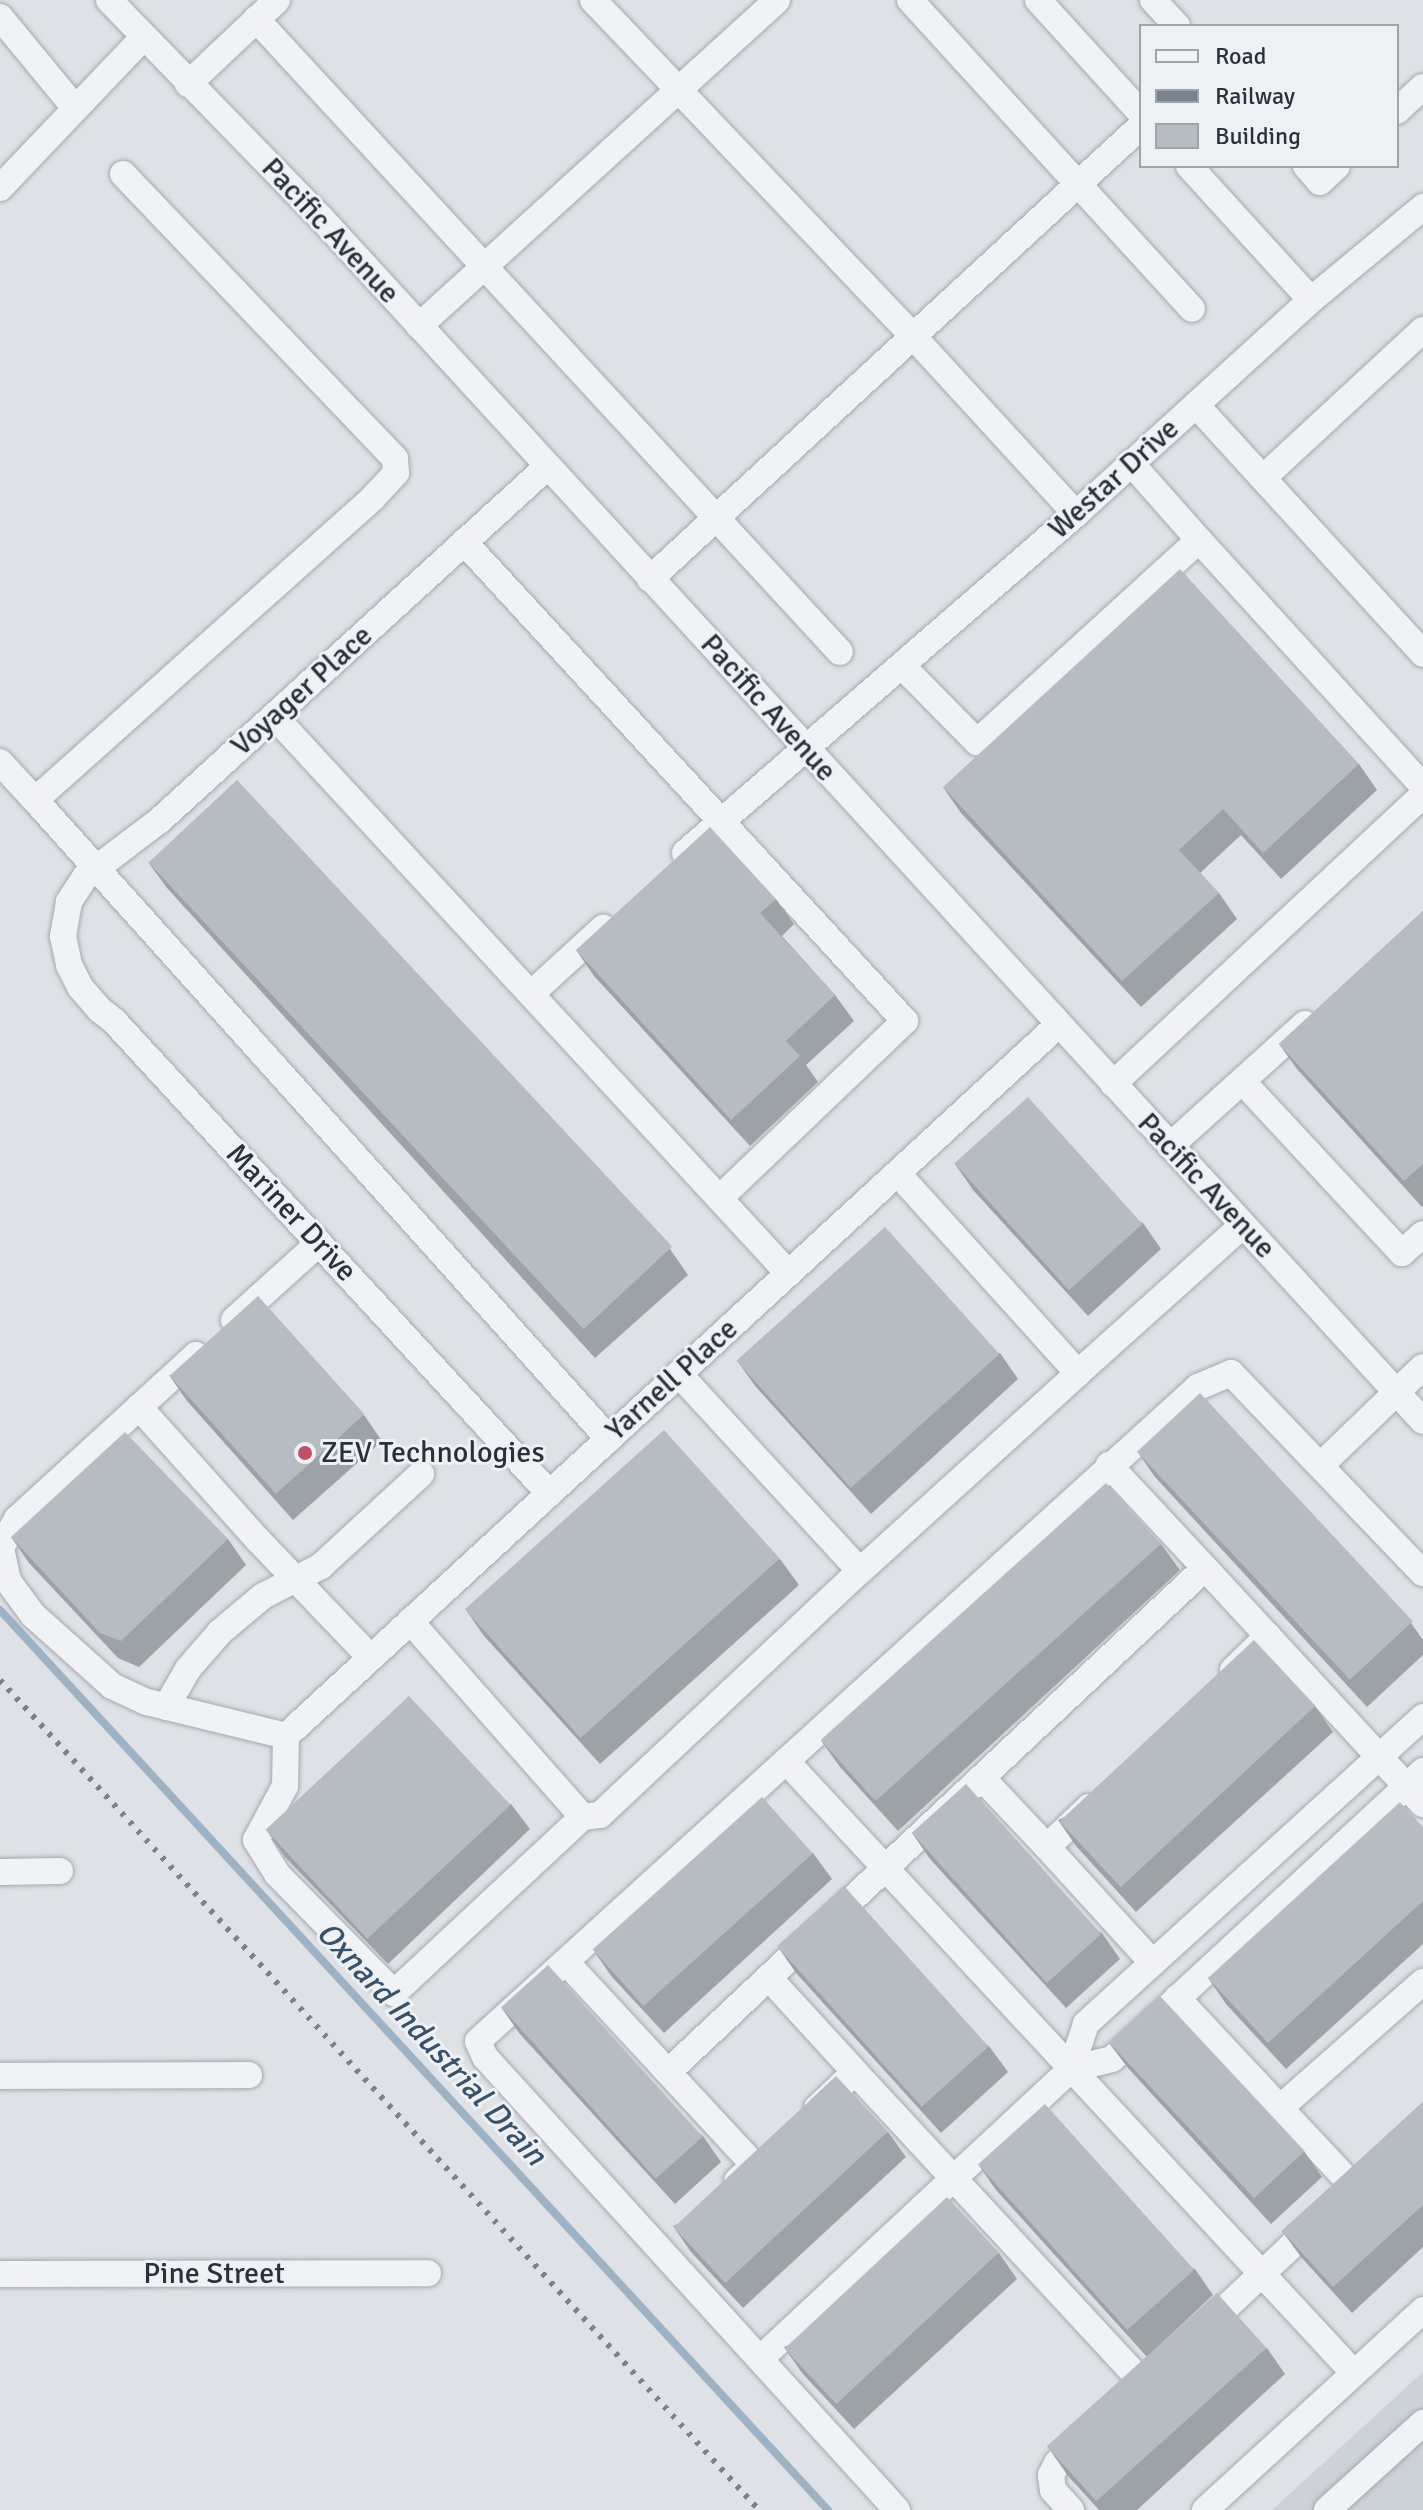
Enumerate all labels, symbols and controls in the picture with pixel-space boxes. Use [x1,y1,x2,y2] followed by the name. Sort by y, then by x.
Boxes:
[1139,24,1399,168] legend
[1215,41,1266,71] text: Road
[1215,81,1295,111] text: Railway
[1215,121,1301,151] text: Building
[253,151,407,311] street label: Pacific Avenue
[1041,411,1187,547] street label: Westar Drive
[224,618,380,764] street label: Voyager Place
[692,627,844,789] street label: Pacific Avenue
[1129,1106,1283,1266] street label: Pacific Avenue
[218,1137,364,1289] street label: Mariner Drive
[599,1311,745,1449] street label: Yarnell Place
[321,1435,545,1471] place label: ZEV Technologies
[296,1444,314,1462] marker: ZEV Technologies
[308,1914,554,2174] water label: Oxnard Industrial Drain
[143,2256,285,2292] street label: Pine Street

